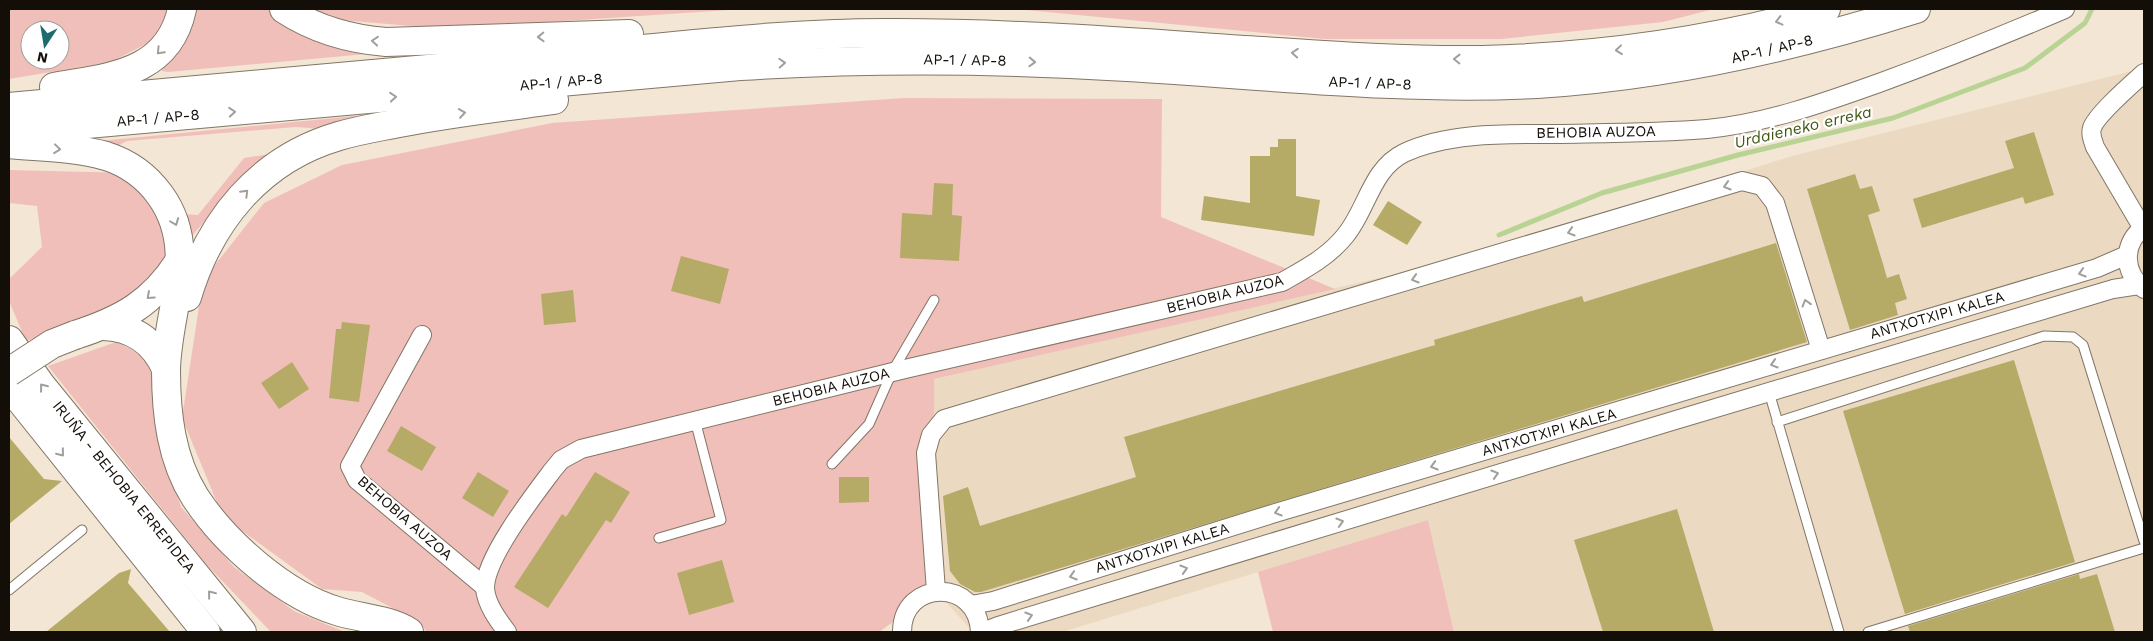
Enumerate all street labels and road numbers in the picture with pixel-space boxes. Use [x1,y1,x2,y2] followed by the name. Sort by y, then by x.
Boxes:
[1729,31,1815,67] street label: AP-1 / AP-8
[923,50,1007,70] street label: AP-1 / AP-8
[519,69,603,95] street label: AP-1 / AP-8
[1328,73,1412,93] street label: AP-1 / AP-8
[116,105,200,131] street label: AP-1 / AP-8
[1536,122,1656,142] street label: BEHOBIA AUZOA
[1165,271,1285,317] street label: BEHOBIA AUZOA
[1868,287,2006,343] street label: ANTXOTXIPI KALEA
[771,364,891,410] street label: BEHOBIA AUZOA
[49,397,199,577] street label: IRUÑA - BEHOBIA ERREPIDEA
[1480,404,1618,460] street label: ANTXOTXIPI KALEA
[354,472,456,564] street label: BEHOBIA AUZOA
[1093,519,1231,577] street label: ANTXOTXIPI KALEA

